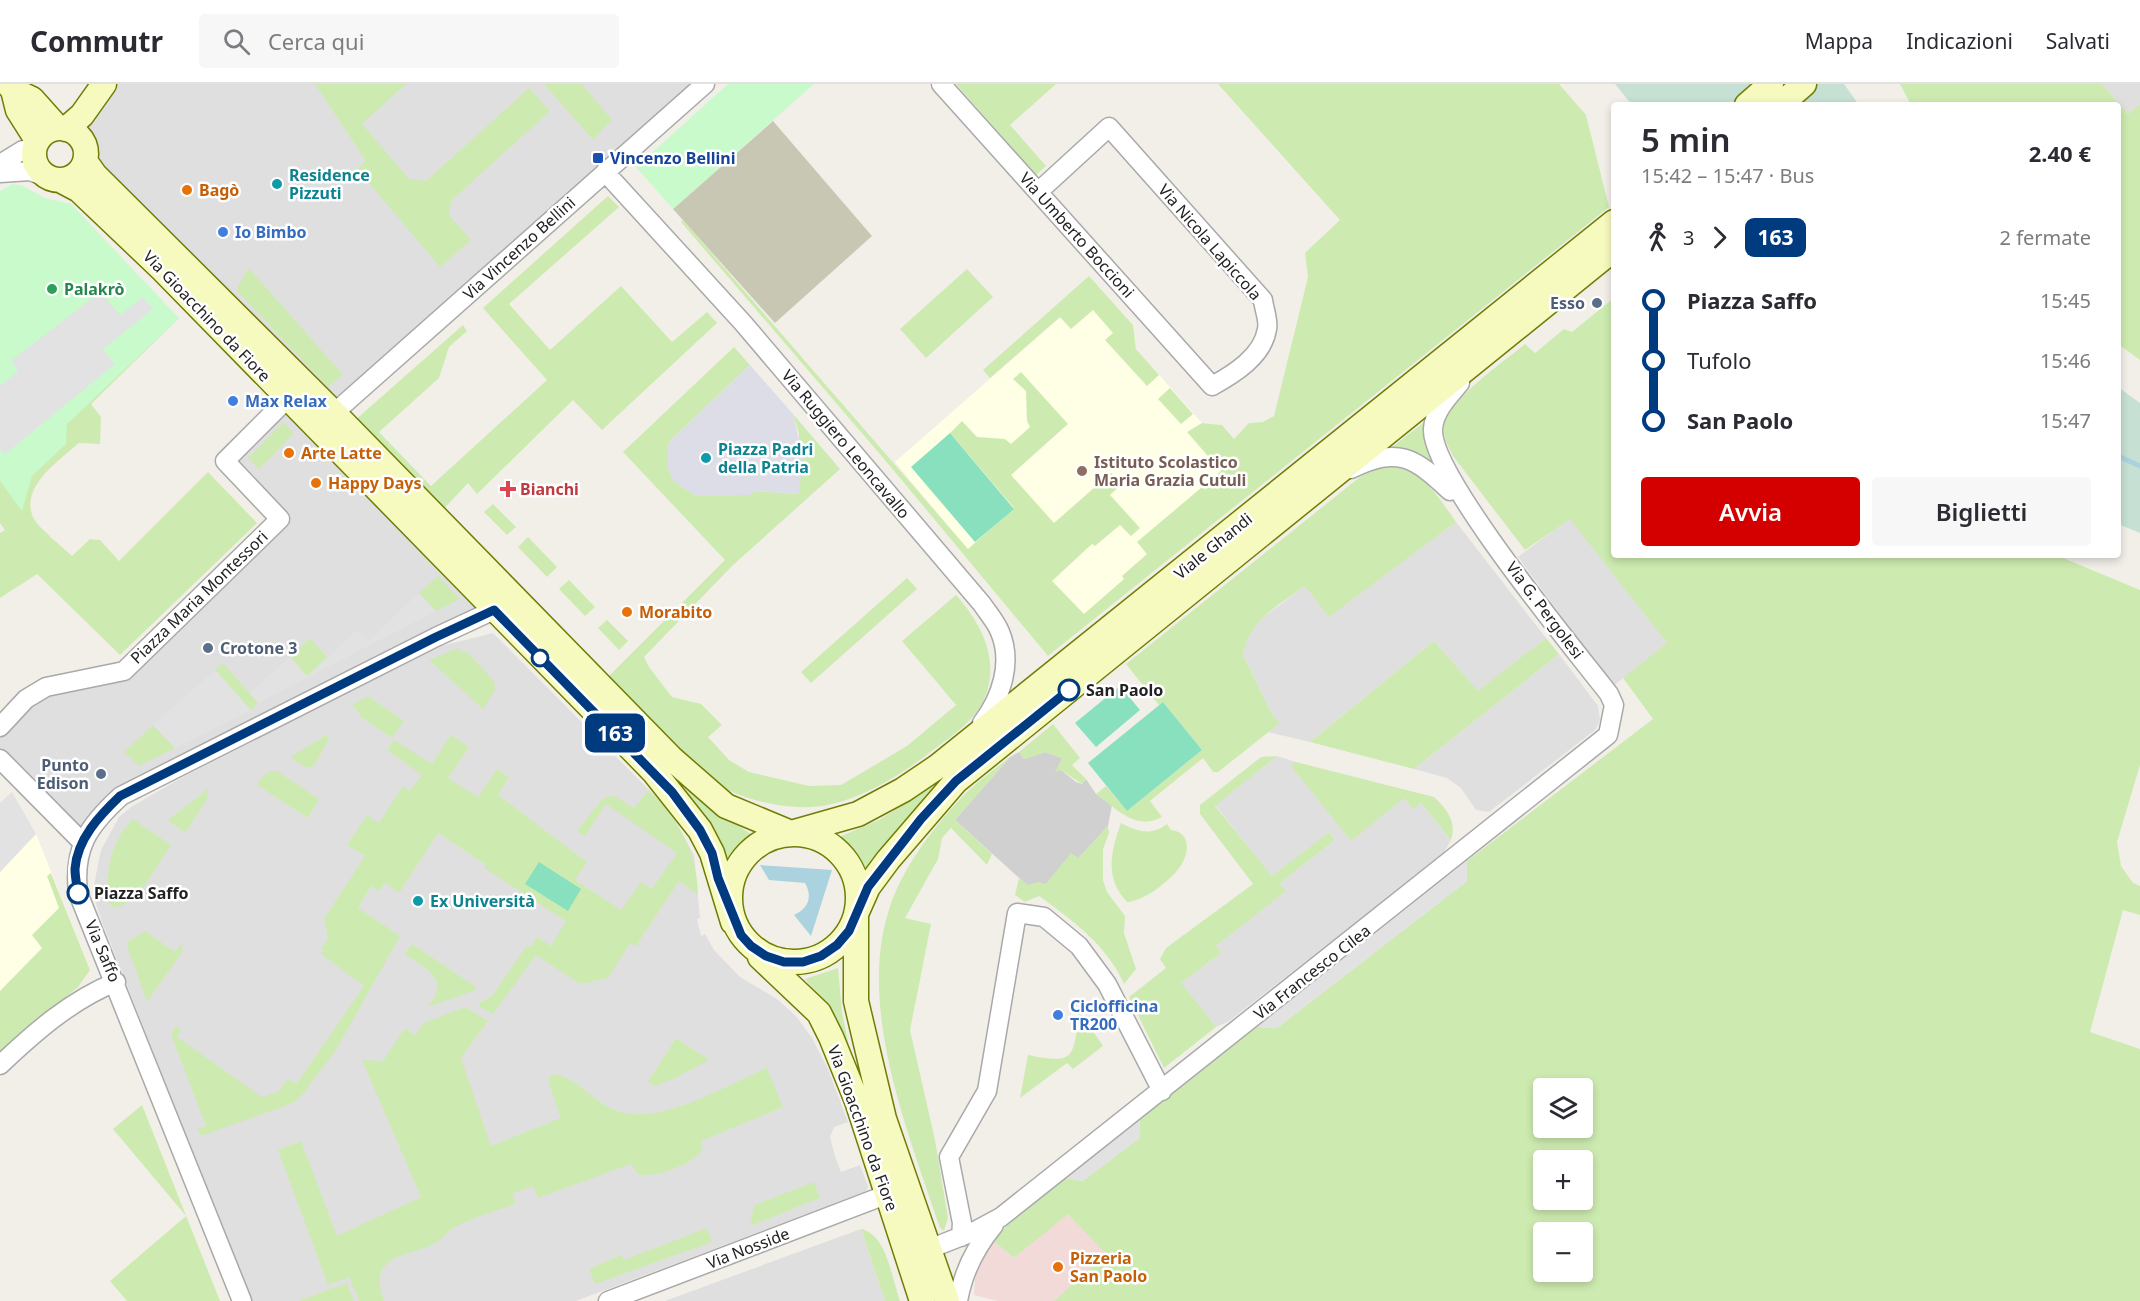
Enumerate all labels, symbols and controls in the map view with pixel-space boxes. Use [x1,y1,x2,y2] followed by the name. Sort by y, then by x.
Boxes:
[199,14,619,68] search box
[30,22,163,60] text: Commutr
[220,25,253,58] icon: search
[268,26,364,56] text: Cerca qui
[1805,27,1873,55] text: Mappa
[1906,27,2013,55] text: Indicazioni
[2046,27,2110,55] text: Salvati
[1641,117,1731,162] text: 5 min
[2029,138,2091,168] text: 2.40 €
[610,147,736,169] place label: Vincenzo Bellini
[591,151,605,165] marker: Vincenzo Bellini
[1641,162,1814,189] text: 15:42 – 15:47 · Bus
[289,164,370,204] place label: Residence Pizzuti
[1015,167,1139,303] street label: Via Umberto Boccioni
[270,177,284,191] marker: Residence Pizzuti
[199,179,239,201] place label: Bagò
[1153,179,1267,305] street label: Via Nicola Lapiccola
[180,183,194,197] marker: Bagò
[458,192,580,304] street label: Via Vincenzo Bellini
[235,221,307,243] place label: Io Bimbo
[1641,221,1674,254] icon: walk
[1703,221,1736,254] icon: forward
[1757,223,1794,251] text: 163
[1683,224,1694,251] text: 3
[2000,224,2091,251] text: 2 fermate
[216,225,230,239] marker: Io Bimbo
[138,245,276,387] street label: Via Gioacchino da Fiore
[64,278,125,300] place label: Palakrò
[45,282,59,296] marker: Palakrò
[1687,285,1817,315] text: Piazza Saffo
[2040,287,2091,314] text: 15:45
[1550,292,1585,314] place label: Esso
[1590,296,1604,310] marker: Esso
[1687,345,1752,375] text: Tufolo
[2040,347,2091,374] text: 15:46
[777,365,915,523] street label: Via Ruggiero Leoncavallo
[245,390,327,412] place label: Max Relax
[226,394,240,408] marker: Max Relax
[1687,405,1793,435] text: San Paolo
[2040,407,2091,434] text: 15:47
[718,438,813,478] place label: Piazza Padri della Patria
[301,442,382,464] place label: Arte Latte
[282,446,296,460] marker: Arte Latte
[699,451,713,465] marker: Piazza Padri della Patria
[1094,451,1246,491] place label: Istituto Scolastico Maria Grazia Cutuli
[1075,464,1089,478] marker: Istituto Scolastico Maria Grazia Cutuli
[328,472,422,494] place label: Happy Days
[309,476,323,490] marker: Happy Days
[1641,477,1860,546] button: Avvia
[1872,477,2091,546] button: Biglietti
[520,478,579,500] place label: Bianchi
[501,482,515,496] marker: Bianchi
[1169,508,1257,584] street label: Viale Ghandi
[126,526,272,668] street label: Piazza Maria Montessori
[1501,557,1589,663] street label: Via G. Pergolesi
[639,601,712,623] place label: Morabito
[620,605,634,619] marker: Morabito
[220,637,297,659] place label: Crotone 3
[201,641,215,655] marker: Crotone 3
[531,649,549,667] unlabelled marker
[1058,679,1080,701] marker: San Paolo
[1086,679,1163,701] place label: San Paolo
[580,714,650,752] line badge: 163
[597,719,633,747] text: 163
[37,754,89,794] place label: Punto Edison
[94,767,108,781] marker: Punto Edison
[67,882,89,904] marker: Piazza Saffo
[94,882,189,904] place label: Piazza Saffo
[430,890,535,912] place label: Ex Università
[411,894,425,908] marker: Ex Università
[80,917,126,985] street label: Via Saffo
[1249,919,1375,1025] street label: Via Francesco Cilea
[1070,995,1158,1035] place label: Ciclofficina TR200
[1051,1008,1065,1022] marker: Ciclofficina TR200
[823,1042,903,1214] street label: Via Gioacchino da Fiore
[1533,1078,1593,1282] map controls
[1533,1078,1593,1138] button: layers
[1533,1150,1593,1210] button: +
[703,1222,793,1274] street label: Via Nosside
[1533,1222,1593,1282] button: −
[1070,1247,1147,1287] place label: Pizzeria San Paolo
[1051,1260,1065,1274] marker: Pizzeria San Paolo

